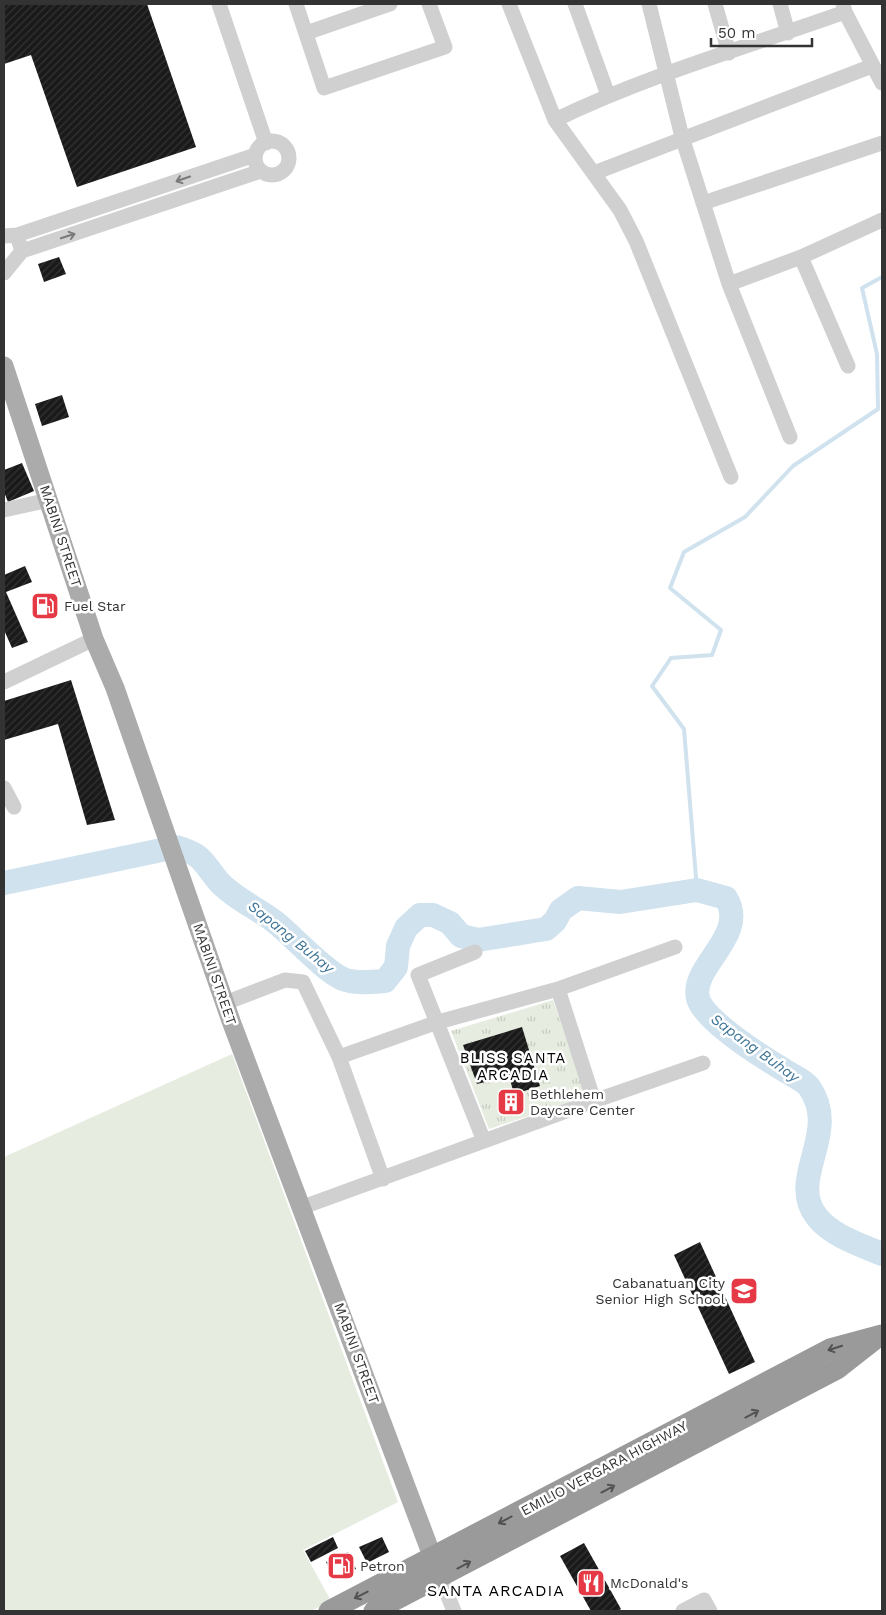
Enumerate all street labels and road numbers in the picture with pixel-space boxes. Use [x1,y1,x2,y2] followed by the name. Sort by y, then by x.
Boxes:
[37,483,85,590] street label: MABINI STREET
[190,921,240,1027] street label: MABINI STREET
[331,1300,383,1406] street label: MABINI STREET
[518,1417,690,1519] street label: EMILIO VERGARA HIGHWAY

